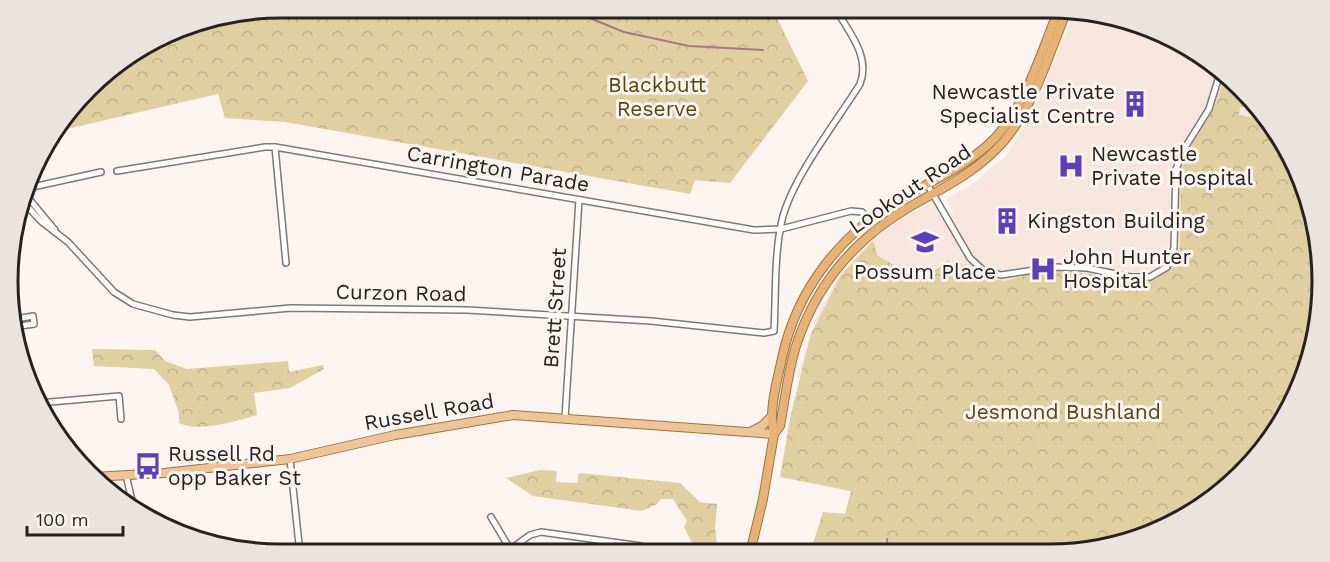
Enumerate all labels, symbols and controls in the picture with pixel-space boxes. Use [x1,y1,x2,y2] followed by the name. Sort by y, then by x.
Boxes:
[608,72,706,121] park label: Blackbutt Reserve
[931,79,1115,128] place label: Newcastle Private Specialist Centre
[1120,89,1150,119] building icon: Newcastle Private Specialist Centre
[844,139,975,239] street label: Lookout Road
[405,140,591,197] street label: Carrington Parade
[1091,141,1254,190] place label: Newcastle Private Hospital
[1056,151,1086,181] hospital icon: Newcastle Private Hospital
[992,206,1022,236] building icon: Kingston Building
[1027,208,1206,233] place label: Kingston Building
[910,227,940,257] school or university icon: Possum Place
[1063,244,1191,293] place label: John Hunter Hospital
[538,247,571,369] street label: Brett Street
[1028,254,1058,284] hospital icon: John Hunter Hospital
[854,259,996,284] place label: Possum Place
[335,279,467,306] street label: Curzon Road
[362,388,496,435] street label: Russell Road
[965,399,1161,424] park label: Jesmond Bushland
[168,441,301,490] place label: Russell Rd opp Baker St
[133,451,163,481] bus stop icon: Russell Rd opp Baker St
[27,499,123,537] scale bar
[36,509,89,530] text: 100 m

